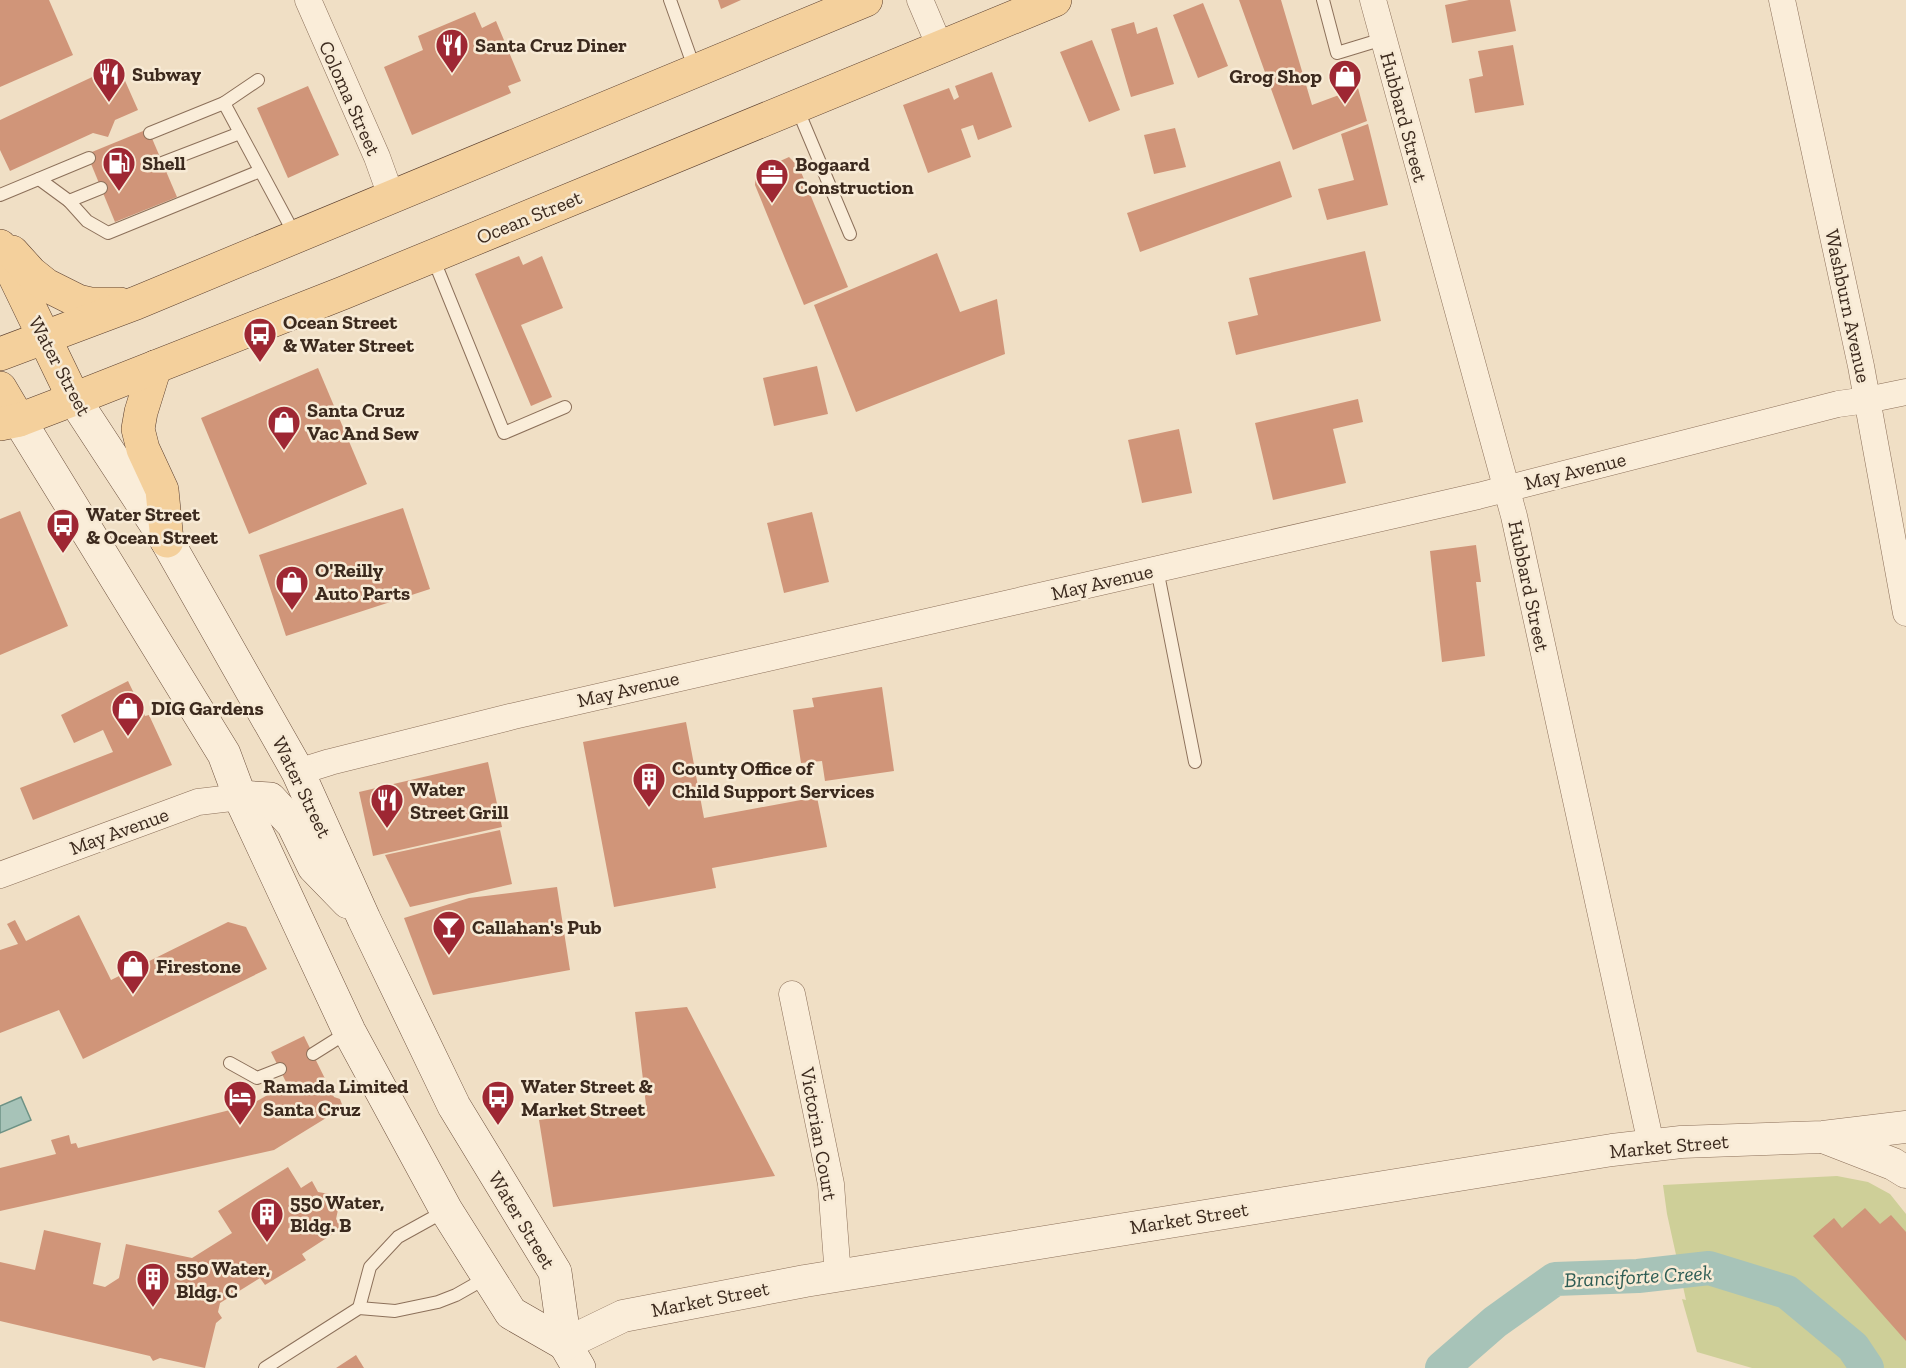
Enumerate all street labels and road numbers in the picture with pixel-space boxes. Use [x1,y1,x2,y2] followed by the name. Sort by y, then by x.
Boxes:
[314,37,386,160] street label: Coloma Street
[1375,49,1433,185] street label: Hubbard Street
[473,185,586,249] street label: Ocean Street
[1820,227,1876,385] street label: Washburn Avenue
[24,312,97,421] street label: Water Street
[1522,447,1628,495] street label: May Avenue
[1503,518,1555,654] street label: Hubbard Street
[1049,559,1155,605] street label: May Avenue
[575,666,681,712] street label: May Avenue
[267,732,337,842] street label: Water Street
[66,802,172,860] street label: May Avenue
[795,1064,843,1203] street label: Victorian Court
[1608,1129,1730,1163] street label: Market Street
[483,1167,561,1274] street label: Water Street
[1128,1197,1250,1239] street label: Market Street
[649,1276,772,1322] street label: Market Street

